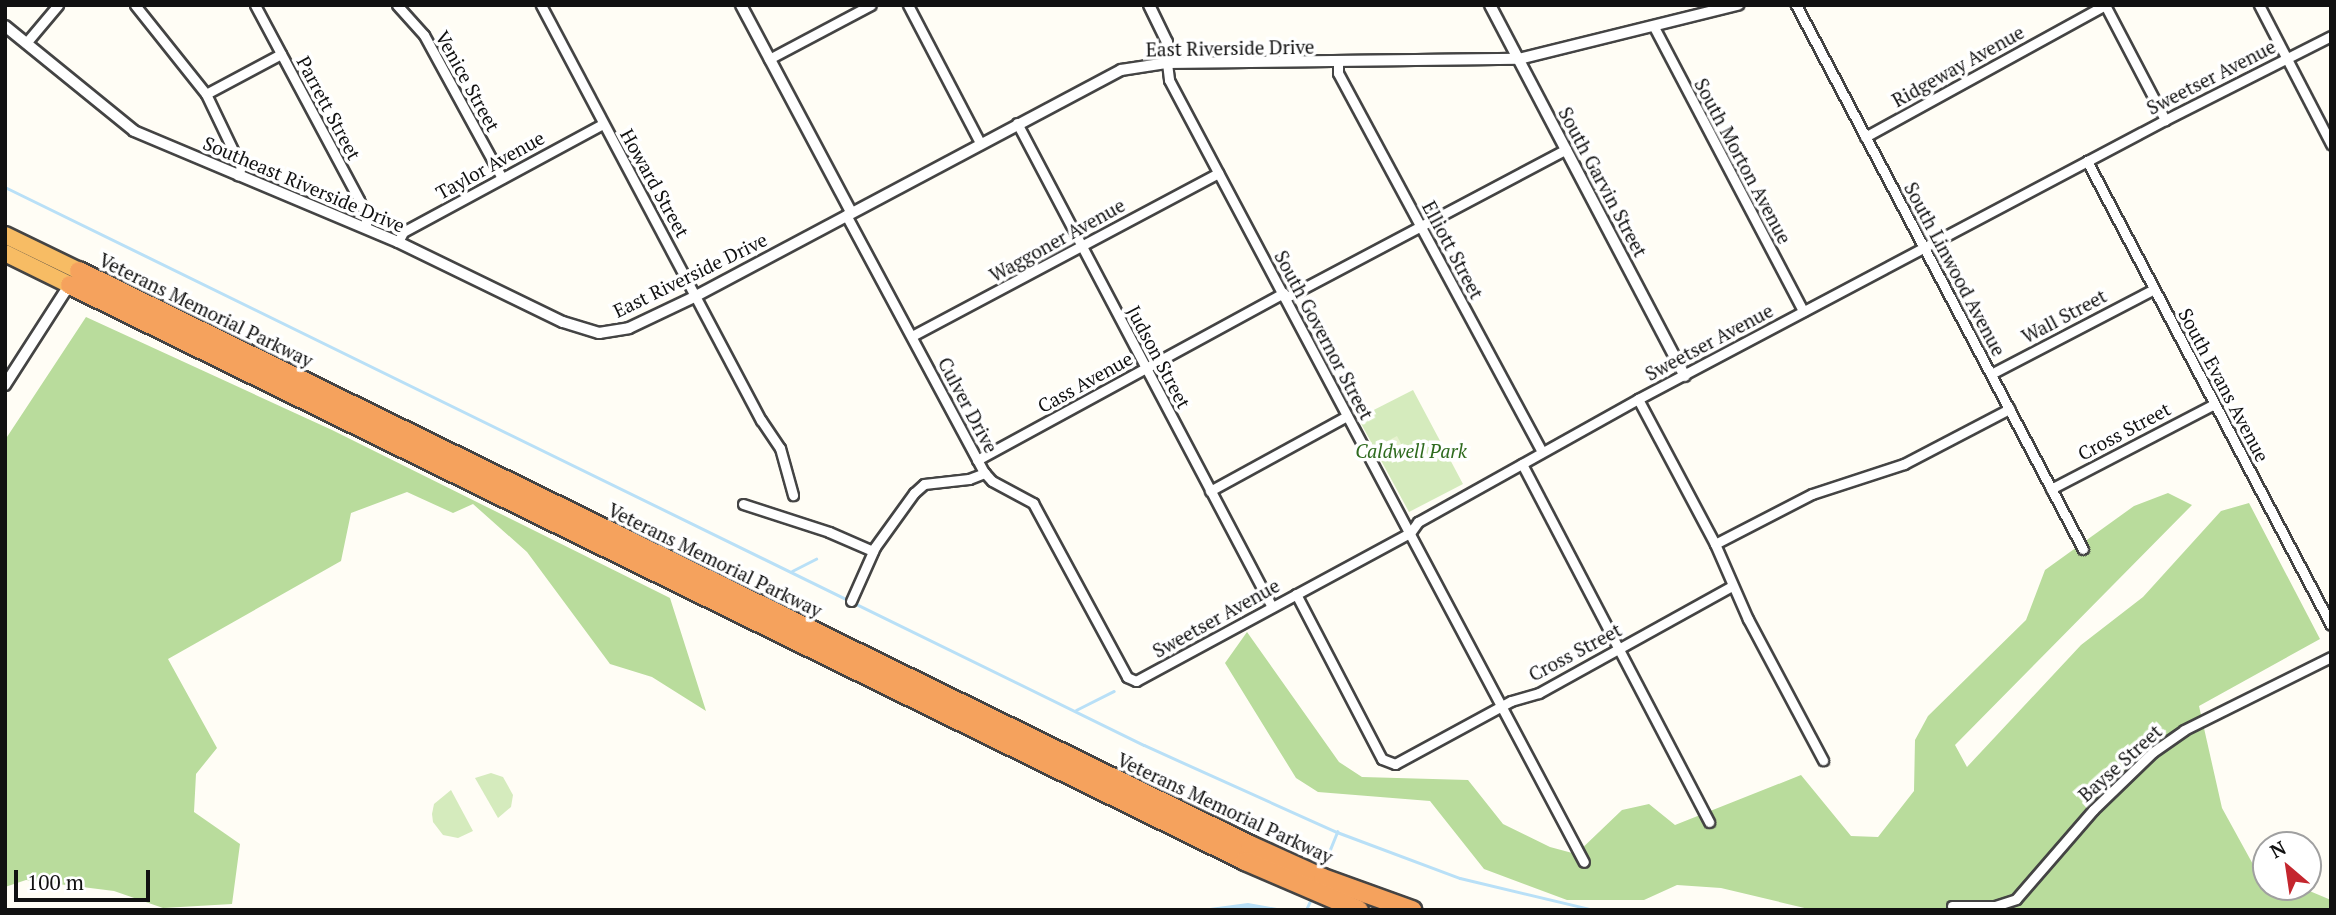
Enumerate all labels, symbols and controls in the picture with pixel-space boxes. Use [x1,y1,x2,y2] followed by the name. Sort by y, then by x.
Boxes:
[1888,20,2028,112] street label: Ridgeway Avenue
[431,27,505,135] street label: Venice Street
[1146,35,1314,61] street label: East Riverside Drive
[2143,35,2279,119] street label: Sweetser Avenue
[292,52,366,164] street label: Parrett Street
[1690,74,1796,248] street label: South Morton Avenue
[1554,103,1652,261] street label: South Garvin Street
[616,125,694,241] street label: Howard Street
[432,126,548,204] street label: Taylor Avenue
[200,131,408,237] street label: Southeast Riverside Drive
[1899,178,2011,360] street label: South Linwood Avenue
[985,193,1129,287] street label: Waggoner Avenue
[1418,197,1488,303] street label: Elliott Street
[609,228,771,322] street label: East Riverside Drive
[1270,247,1378,423] street label: South Governor Street
[95,248,317,372] street label: Veterans Memorial Parkway
[2018,284,2110,348] street label: Wall Street
[1641,299,1777,385] street label: Sweetser Avenue
[1122,302,1196,412] street label: Judson Street
[2174,304,2274,466] street label: South Evans Avenue
[1034,347,1136,417] street label: Cass Avenue
[933,353,1003,457] street label: Culver Drive
[2074,397,2174,465] street label: Cross Street
[1355,440,1467,462] park label: Caldwell Park
[604,498,826,622] street label: Veterans Memorial Parkway
[1148,574,1284,662] street label: Sweetser Avenue
[1525,618,1625,686] street label: Cross Street
[2074,720,2166,806] street label: Bayse Street
[1114,748,1336,868] street label: Veterans Memorial Parkway
[2252,831,2322,901] north arrow
[2265,835,2290,863] text: N
[18,856,154,900] scale bar
[27,868,84,896] text: 100 m

